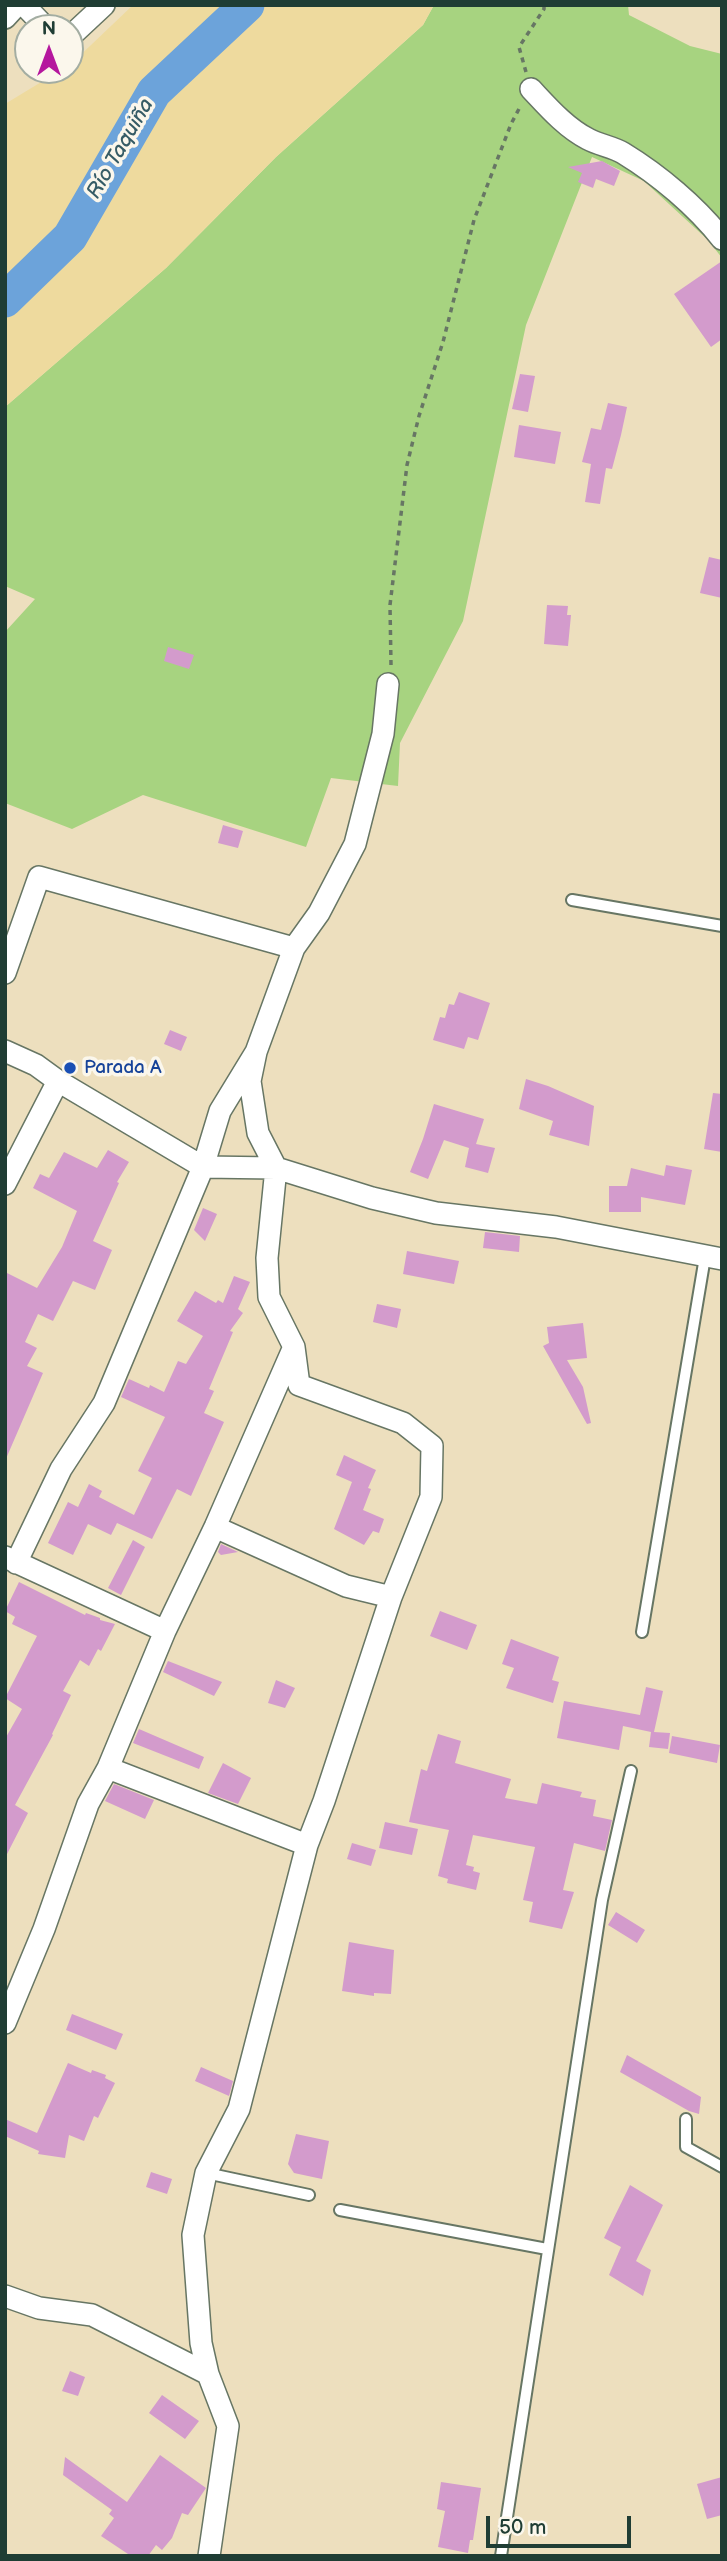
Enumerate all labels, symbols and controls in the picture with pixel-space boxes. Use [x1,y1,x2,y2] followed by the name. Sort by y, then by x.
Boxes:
[14,14,84,84] north arrow
[42,18,56,41] text: N
[82,94,160,204] water label: Río Taquiña
[84,1057,162,1079] place label: Parada A
[62,1060,78,1076] marker: Parada A
[489,2502,634,2546] scale bar
[499,2515,546,2540] text: 50 m

